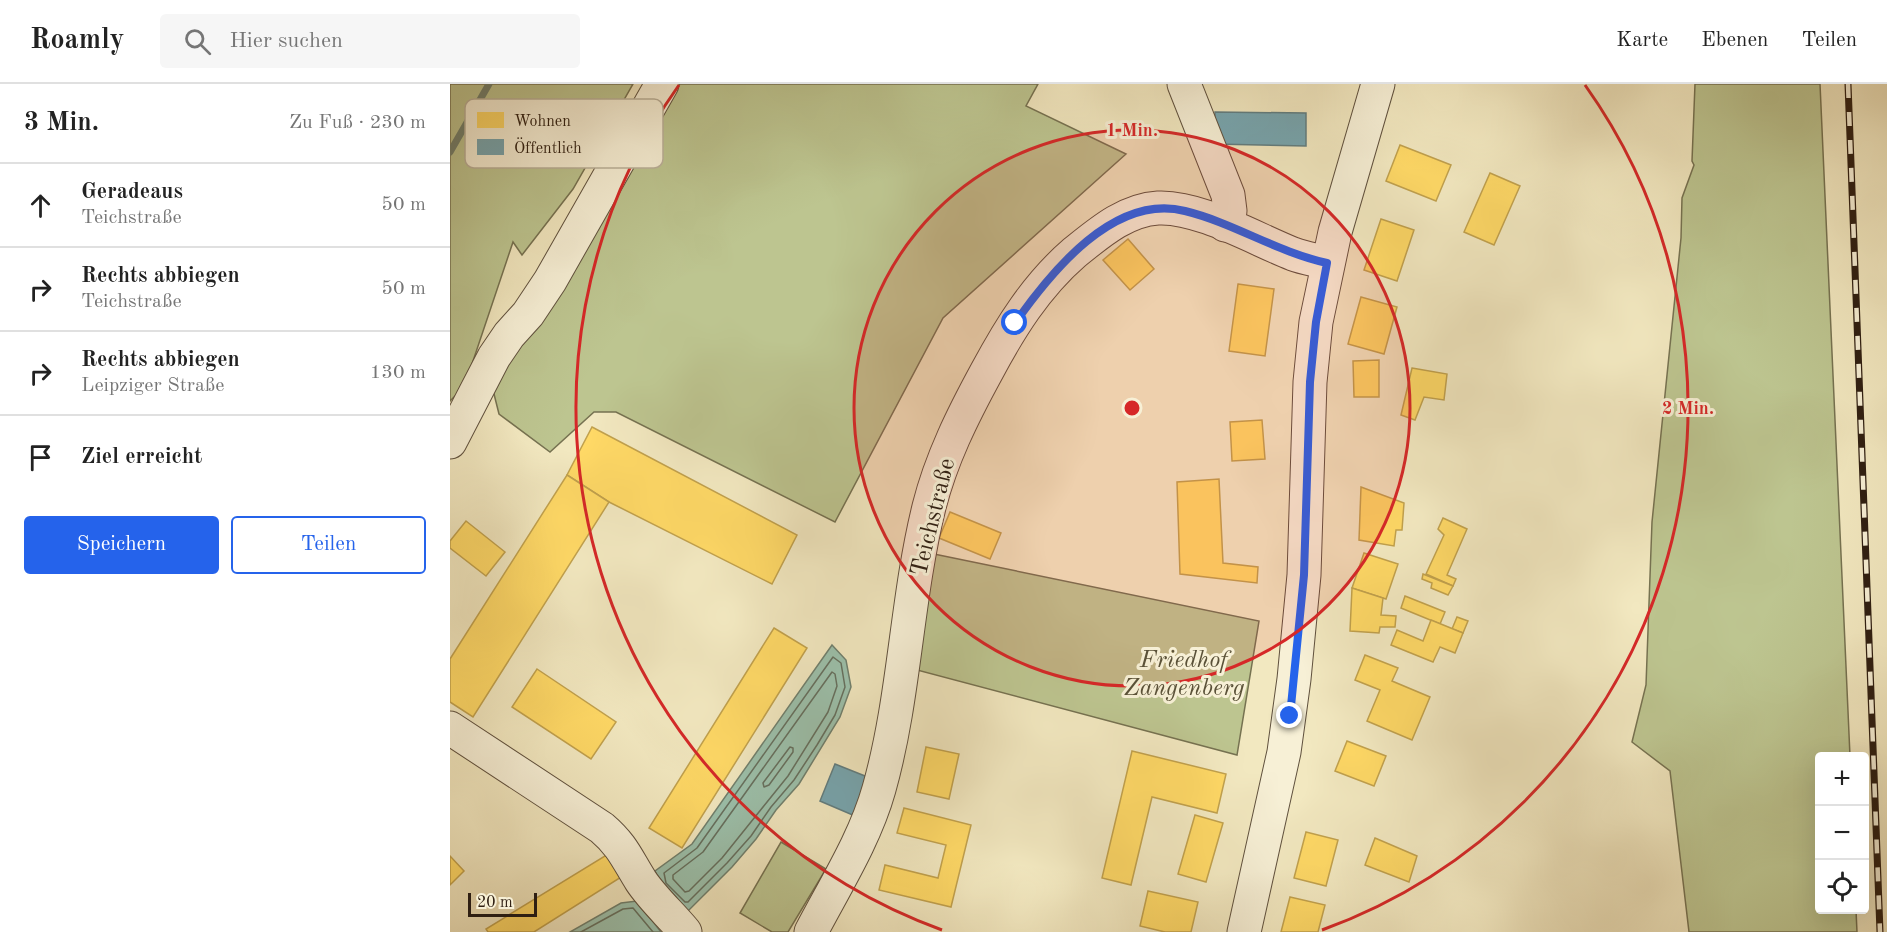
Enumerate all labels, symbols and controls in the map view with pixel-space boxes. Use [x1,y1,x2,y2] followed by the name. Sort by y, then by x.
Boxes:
[160,14,580,68] search box
[181,25,214,58] icon: search
[30,27,124,55] text: Roamly
[229,30,343,52] text: Hier suchen
[1616,30,1668,51] text: Karte
[1701,30,1768,51] text: Ebenen
[1801,30,1857,51] text: Teilen
[465,99,663,168] legend
[24,110,99,136] text: 3 Min.
[289,113,426,133] text: Zu Fuß · 230 m
[514,114,571,130] text: Wohnen
[1106,122,1158,140] text: 1 Min.
[514,137,582,157] text: Öffentlich
[81,181,183,203] text: Geradeaus
[24,189,57,222] icon: ahead
[381,195,426,215] text: 50 m
[81,208,182,228] text: Teichstraße
[81,265,240,287] text: Rechts abbiegen
[24,273,57,306] icon: right
[381,279,426,299] text: 50 m
[81,292,182,312] text: Teichstraße
[1001,309,1027,335] route start
[81,349,240,371] text: Rechts abbiegen
[24,357,57,390] icon: right
[370,363,426,383] text: 130 m
[81,376,225,396] text: Leipziger Straße
[1122,398,1142,418] centre of rings
[1662,400,1714,418] text: 2 Min.
[24,441,57,474] icon: arrive
[81,446,202,468] text: Ziel erreicht
[908,456,960,579] street label: Teichstraße
[24,516,219,574] button: Speichern
[231,516,426,574] button: Teilen
[1123,649,1245,701] park label: Friedhof Zangenberg
[1276,702,1302,728] route end
[1815,752,1869,914] map controls
[1815,752,1869,806] button: +
[1815,806,1869,860] button: −
[1815,860,1869,914] button: locate
[468,890,537,918] scale bar
[477,895,513,911] text: 20 m

